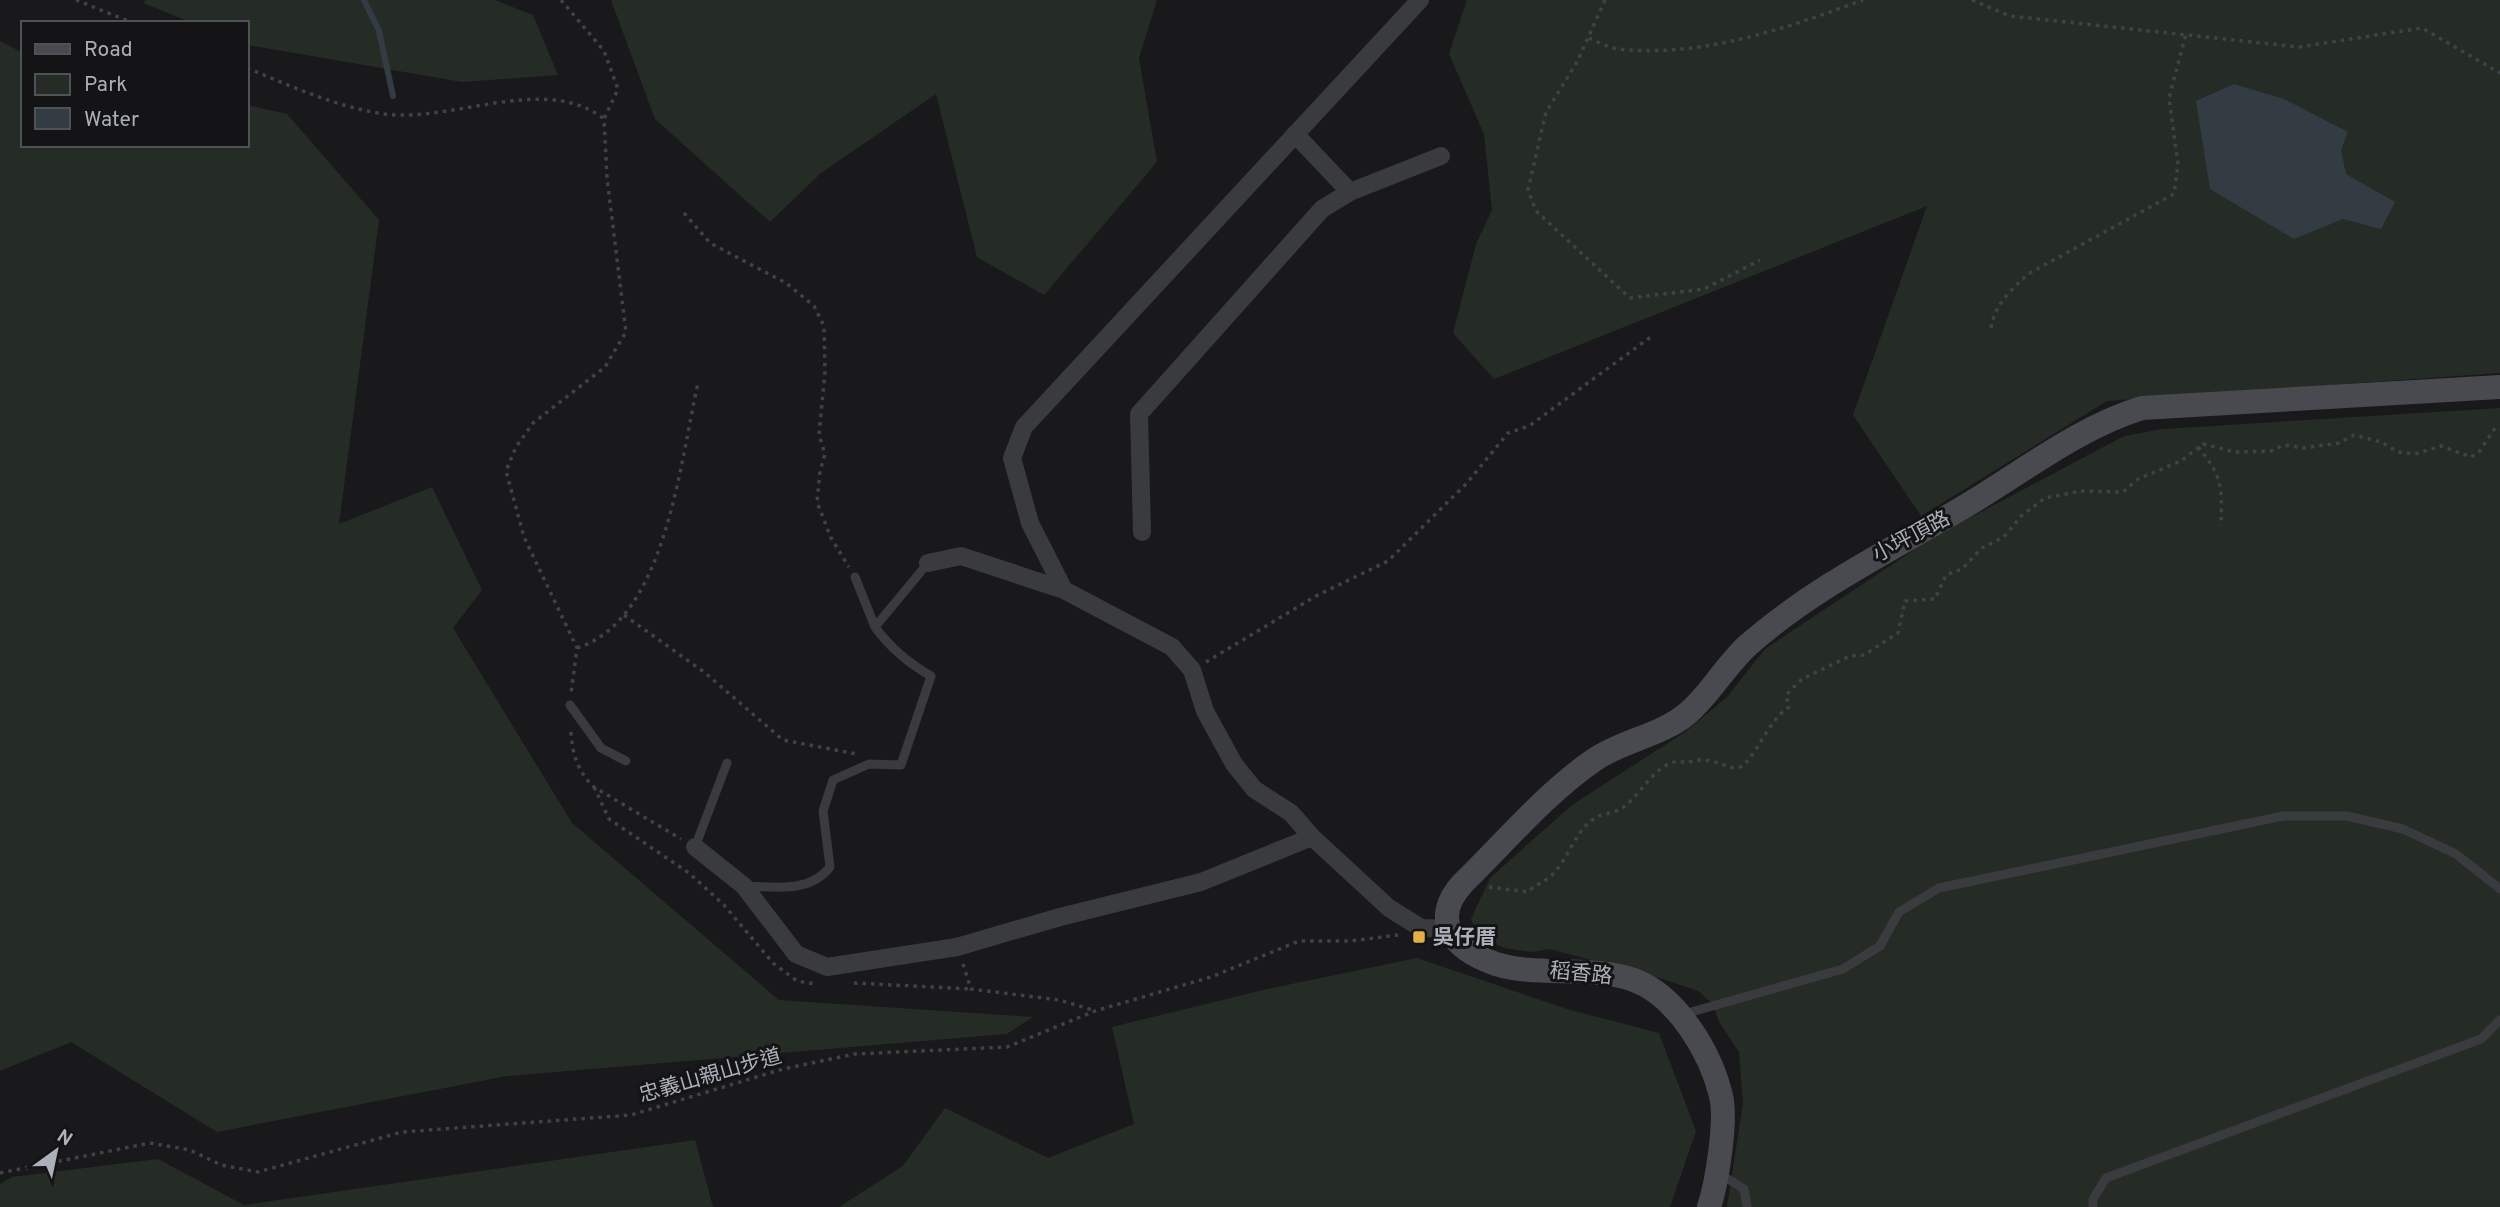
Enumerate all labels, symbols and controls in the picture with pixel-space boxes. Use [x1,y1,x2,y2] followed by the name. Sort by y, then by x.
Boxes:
[21,21,248,147] legend
[84,37,133,64] text: Road
[84,72,127,99] text: Park
[84,107,139,134] text: Water
[1868,506,1955,569] street label: 小坪頂路
[1433,925,1496,952] place label: 吳仔厝
[1411,929,1427,945] marker: 吳仔厝
[1548,958,1614,991] street label: 稻香路
[636,1043,785,1110] street label: 忠義山親山步道
[21,1116,91,1186] north arrow
[52,1125,76,1152] text: N

